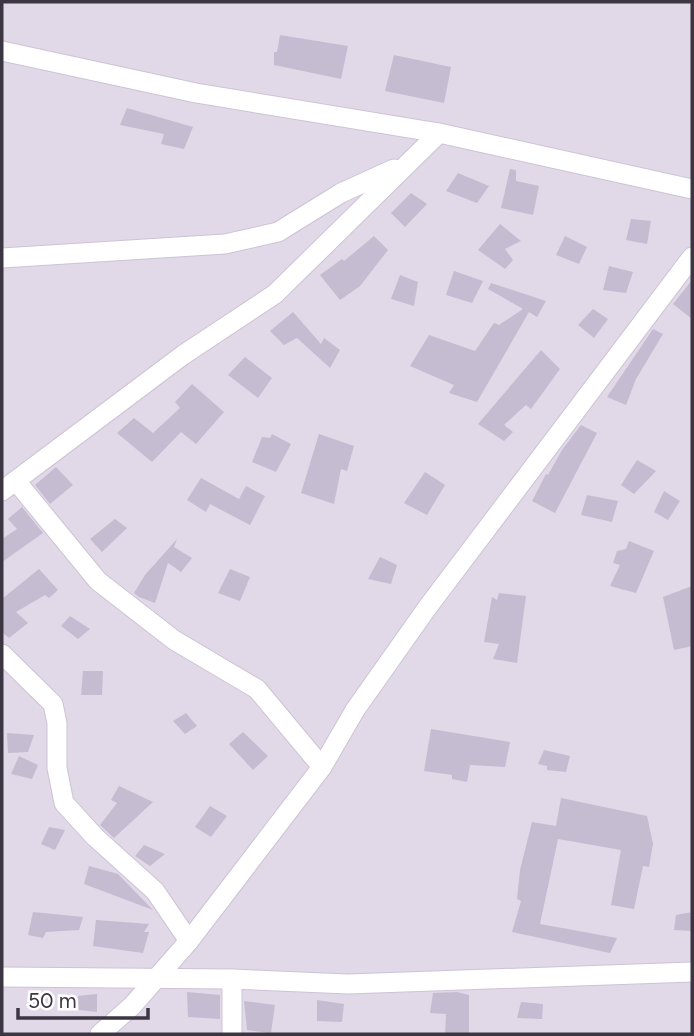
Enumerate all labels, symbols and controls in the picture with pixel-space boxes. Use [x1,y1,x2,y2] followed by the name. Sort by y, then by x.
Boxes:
[18,976,147,1020] scale bar
[28,988,77,1013] text: 50 m

